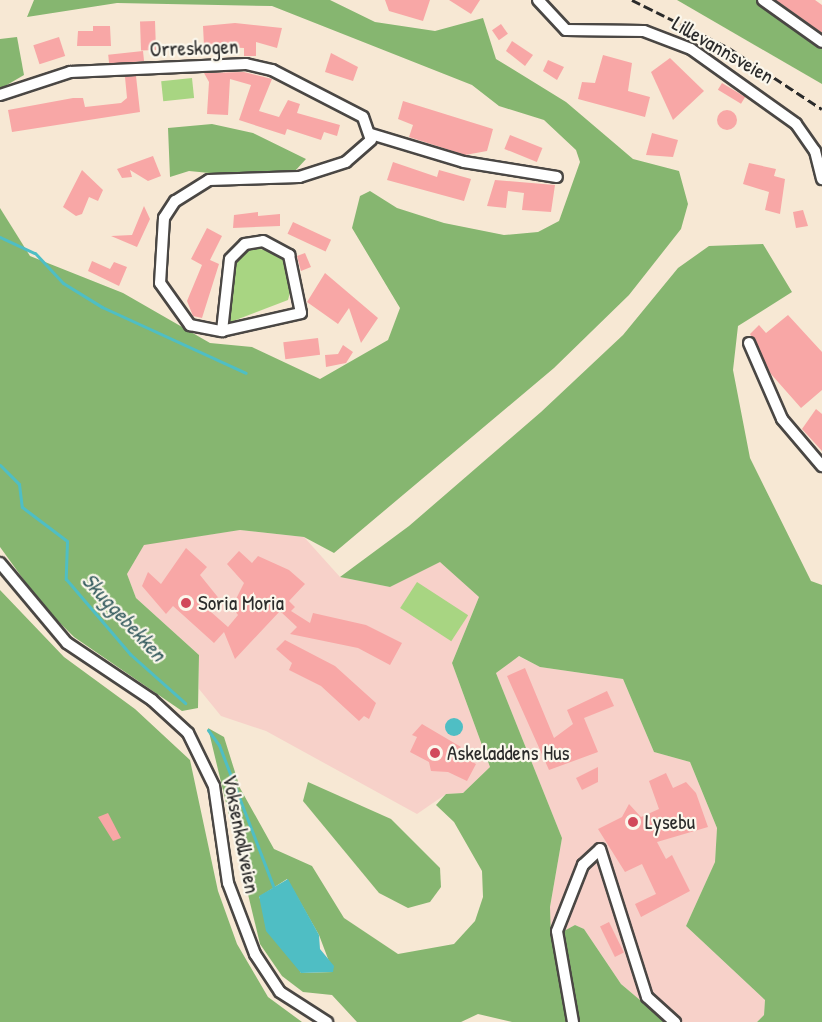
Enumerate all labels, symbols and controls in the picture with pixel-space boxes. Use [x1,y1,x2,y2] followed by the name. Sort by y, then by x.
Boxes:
[668,11,778,89] street label: Lillevannsveien
[149,34,239,62] street label: Orreskogen
[76,567,172,667] water label: Skuggebekken
[198,590,284,616] place label: Soria Moria
[179,596,193,610] marker: Soria Moria
[447,740,570,766] place label: Askeladdens Hus
[428,746,442,760] marker: Askeladdens Hus
[217,772,265,896] street label: Voksenkollveien
[645,809,695,835] place label: Lysebu
[626,815,640,829] marker: Lysebu

